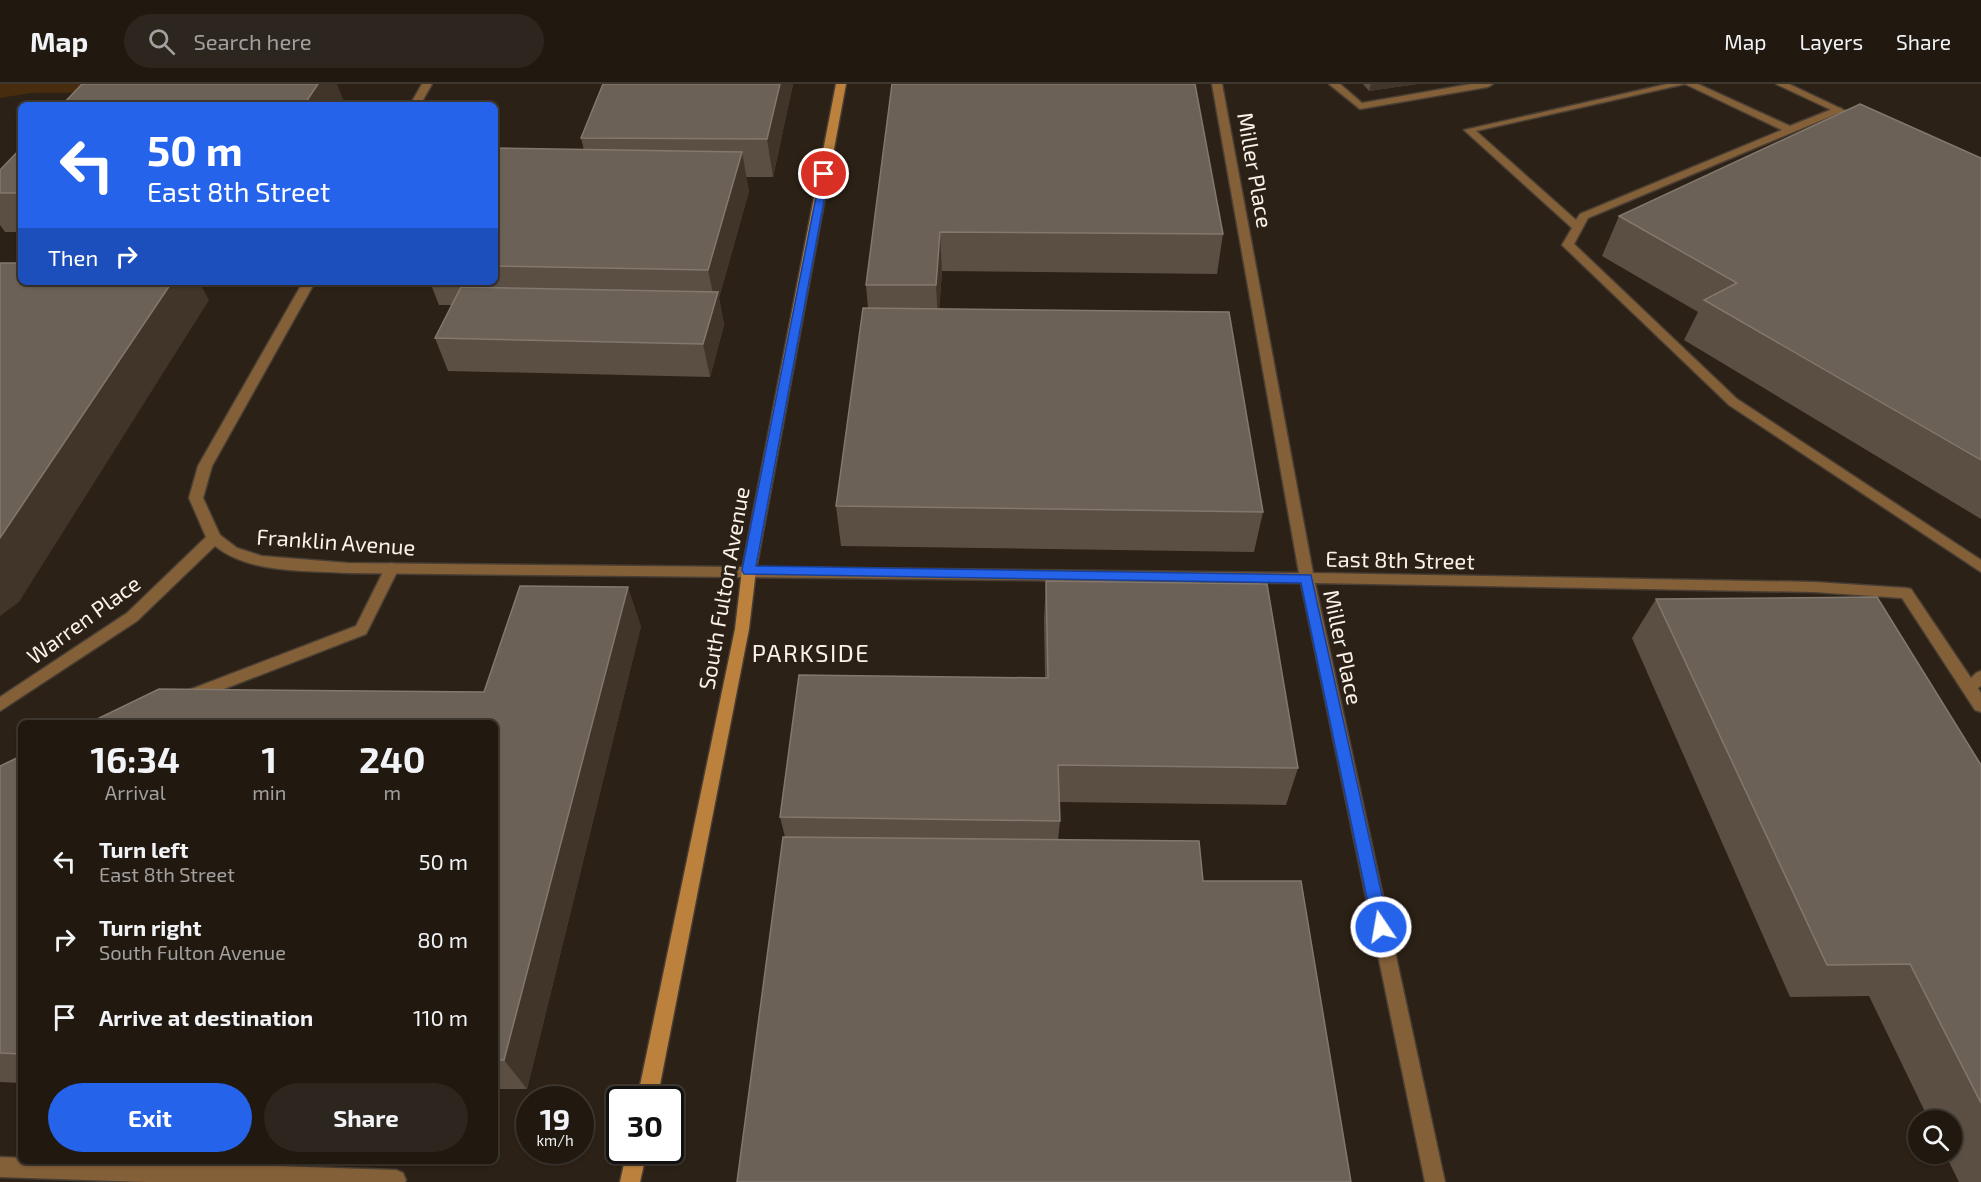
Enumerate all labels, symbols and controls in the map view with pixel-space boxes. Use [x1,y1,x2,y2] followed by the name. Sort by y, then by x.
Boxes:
[124,14,544,68] search box
[30,24,88,58] text: Map
[145,25,178,58] icon: search
[193,28,312,54] text: Search here
[1724,29,1766,54] text: Map
[1799,29,1863,54] text: Layers
[1896,29,1951,54] text: Share
[1233,110,1279,230] street label: Miller Place
[147,124,243,174] text: 50 m
[48,126,126,204] icon: left
[798,148,849,199] pin
[807,157,840,190] icon: arrive
[147,175,330,207] text: East 8th Street
[110,240,143,273] icon: right
[48,244,98,270] text: Then
[692,484,754,692] street label: South Fulton Avenue
[256,522,416,560] street label: Franklin Avenue
[1325,545,1475,573] street label: East 8th Street
[21,569,145,669] street label: Warren Place
[1319,587,1369,707] street label: Miller Place
[752,638,870,667] district label: PARKSIDE
[90,737,180,780] text: 16:34
[262,737,277,780] text: 1
[359,737,425,780] text: 240
[105,780,166,804] text: Arrival
[252,780,286,804] text: min
[383,780,401,804] text: m
[99,836,188,862] text: Turn left
[48,845,81,878] icon: left
[419,848,468,874] text: 50 m
[99,862,235,886] text: East 8th Street
[1349,895,1413,959] position arrow
[99,914,201,940] text: Turn right
[48,923,81,956] icon: right
[417,926,468,952] text: 80 m
[99,940,286,964] text: South Fulton Avenue
[48,1001,81,1034] icon: arrive
[99,1004,313,1030] text: Arrive at destination
[413,1004,468,1030] text: 110 m
[48,1083,252,1152] button: Exit
[264,1083,468,1152] button: Share
[606,1086,684,1164] speed limit sign: 30
[540,1100,570,1136] text: 19
[1908,1110,1962,1164] map controls
[1908,1110,1962,1164] button: search
[536,1131,574,1149] text: km/h

